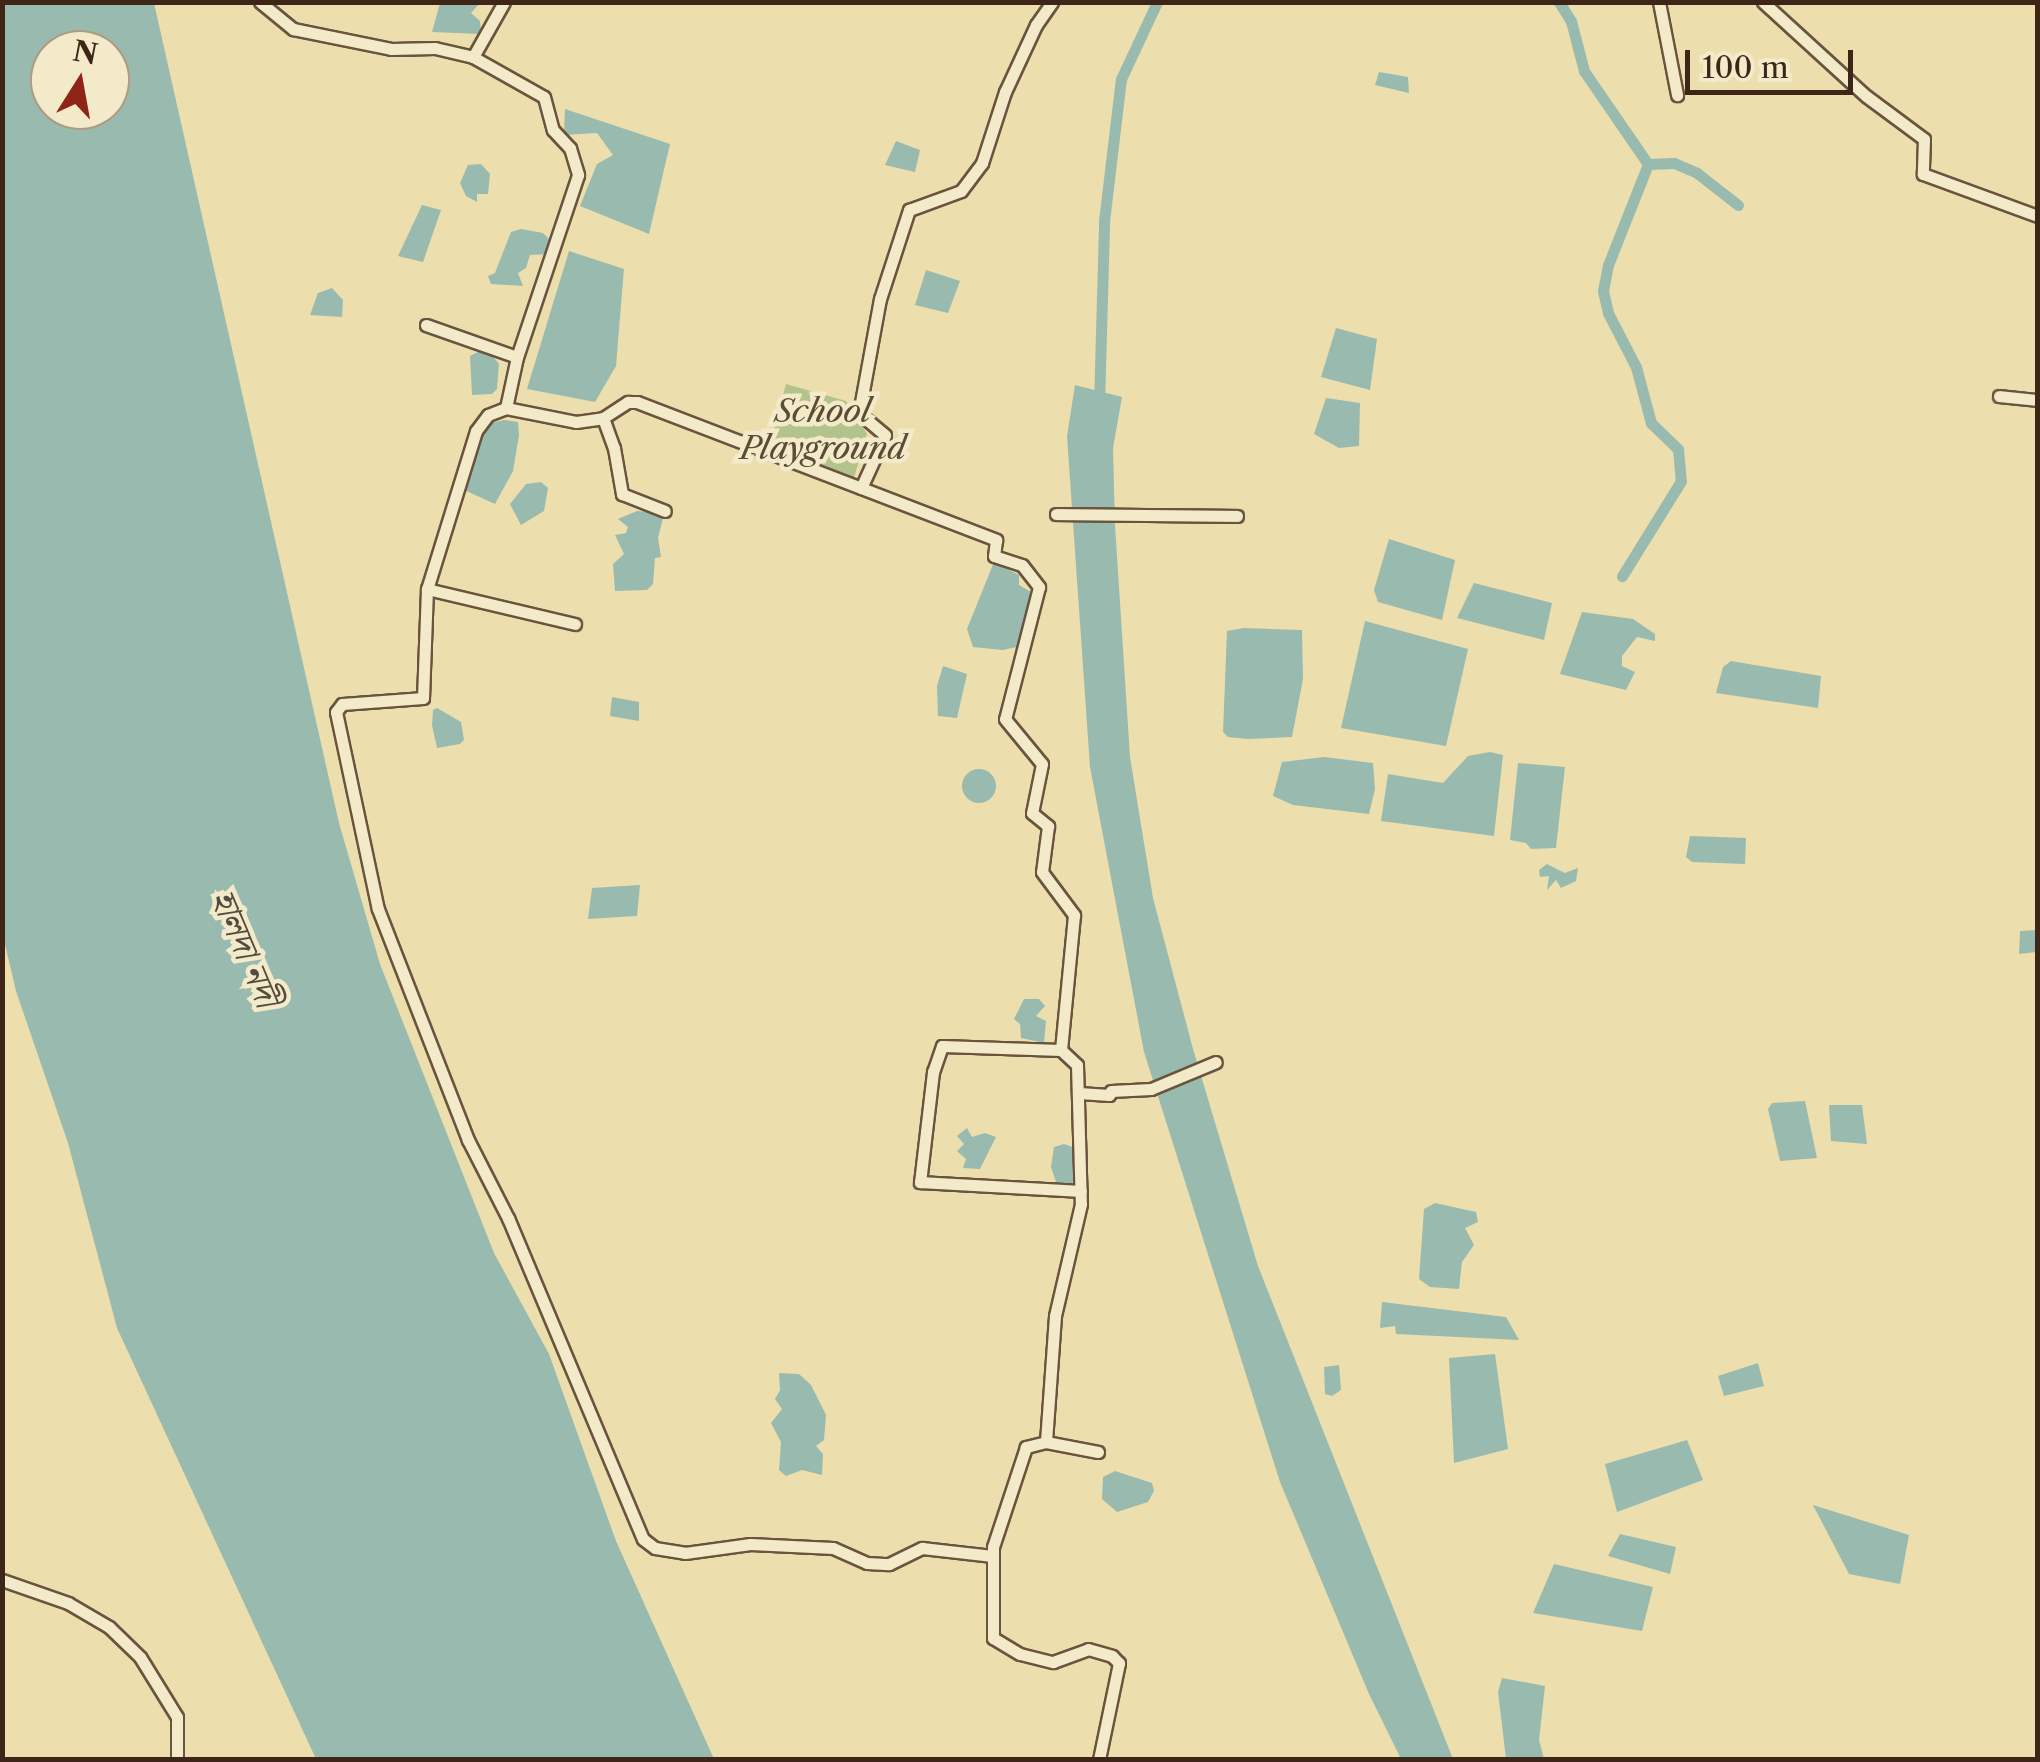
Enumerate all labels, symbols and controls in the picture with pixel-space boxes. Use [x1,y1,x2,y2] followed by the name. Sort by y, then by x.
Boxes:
[30,30,130,130] north arrow
[1690,30,1858,92] scale bar
[70,34,101,72] text: N
[1702,49,1789,86] text: 100 m
[740,393,906,468] park label: School Playground
[202,883,288,1013] water label: হালদা নদী

